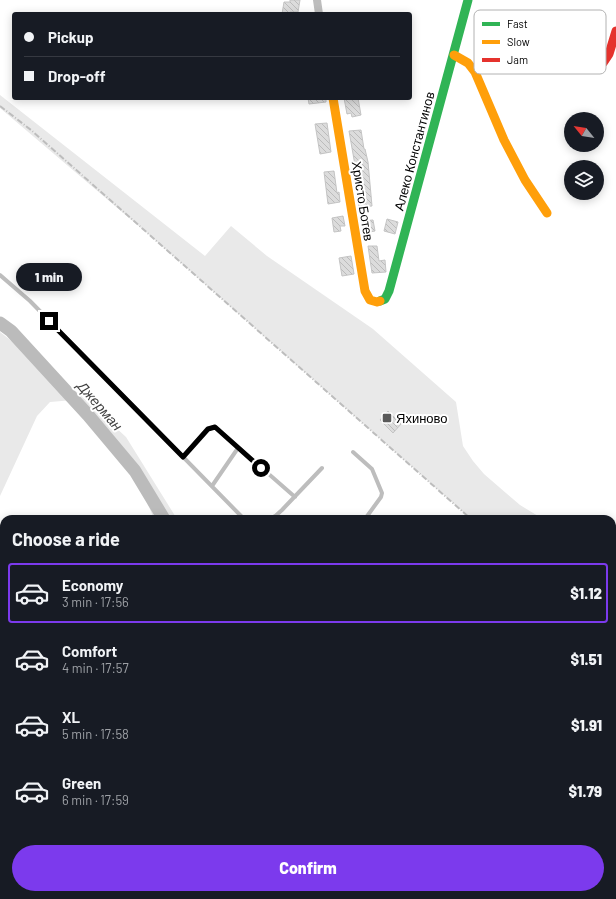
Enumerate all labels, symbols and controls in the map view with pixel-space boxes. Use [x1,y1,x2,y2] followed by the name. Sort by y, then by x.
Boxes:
[474,10,606,74] legend
[507,17,528,30] text: Fast
[48,28,94,46] text: Pickup
[507,35,530,48] text: Slow
[507,53,528,66] text: Jam
[48,67,106,85] text: Drop-off
[390,90,438,212] street label: Алеко Константинов
[564,112,604,152] north arrow
[564,112,604,200] map controls
[349,160,377,242] street label: Христо Ботев
[564,160,604,200] button: layers
[16,263,82,291] callout: 1 min
[35,269,63,285] text: 1 min
[40,312,58,330] route end
[73,376,127,434] water label: Джерман
[396,410,448,426] place label: Яхиново
[381,412,393,424] marker: Яхиново
[252,459,270,477] route start
[12,528,120,550] text: Choose a ride
[14,575,50,611] icon: car
[62,576,123,594] text: Economy
[570,584,602,602] text: $1.12
[62,594,129,610] text: 3 min · 17:56
[14,641,50,677] icon: car
[62,642,117,660] text: Comfort
[571,650,602,668] text: $1.51
[62,660,129,676] text: 4 min · 17:57
[14,707,50,743] icon: car
[62,708,80,726] text: XL
[571,716,602,734] text: $1.91
[62,726,129,742] text: 5 min · 17:58
[14,773,50,809] icon: car
[62,774,101,792] text: Green
[568,782,602,800] text: $1.79
[62,792,129,808] text: 6 min · 17:59
[12,845,604,891] button: Confirm

